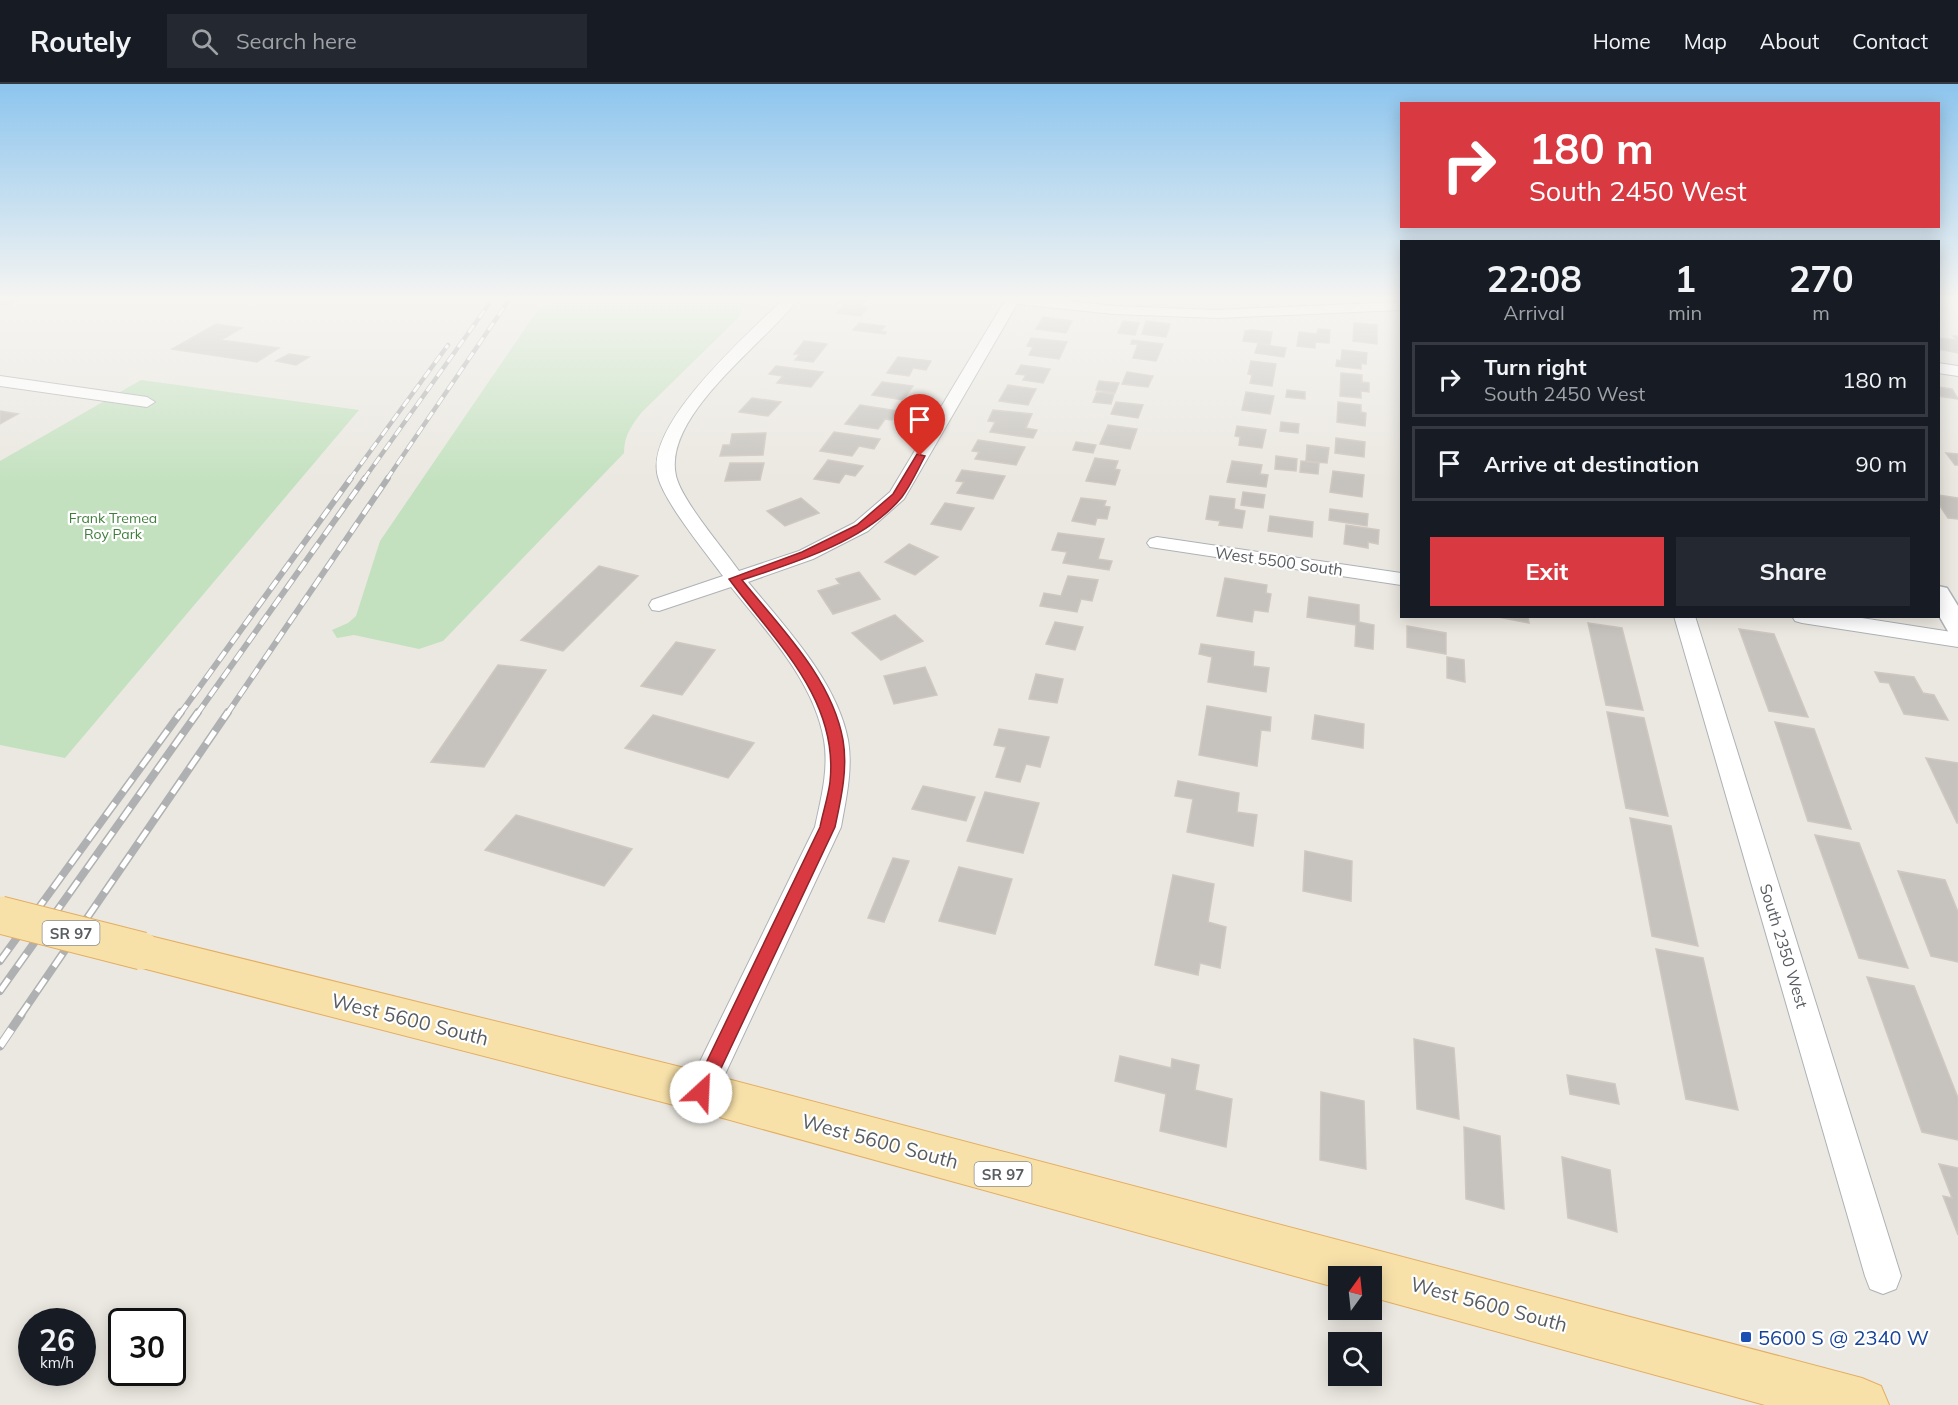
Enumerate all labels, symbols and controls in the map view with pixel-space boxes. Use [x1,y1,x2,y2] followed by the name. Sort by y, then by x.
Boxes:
[167,14,587,68] search box
[30,24,131,59] text: Routely
[188,25,221,58] icon: search
[236,27,357,55] text: Search here
[1593,28,1651,54] text: Home
[1684,28,1727,54] text: Map
[1760,28,1819,54] text: About
[1852,28,1928,54] text: Contact
[1529,122,1654,175] text: 180 m
[1430,126,1508,204] icon: right
[1529,174,1747,208] text: South 2450 West
[1486,256,1582,301] text: 22:08
[1674,256,1696,301] text: 1
[1789,256,1854,301] text: 270
[1504,300,1565,325] text: Arrival
[1668,300,1702,325] text: min
[1812,300,1830,325] text: m
[1484,353,1587,381] text: Turn right
[1433,363,1466,396] icon: right
[1842,366,1907,394] text: 180 m
[1484,381,1645,406] text: South 2450 West
[894,394,945,456] pin
[903,403,936,436] icon: arrive
[1433,447,1466,480] icon: arrive
[1484,450,1699,478] text: Arrive at destination
[1856,450,1907,478] text: 90 m
[69,509,157,543] park label: Frank Tremea Roy Park
[1430,537,1664,606] button: Exit
[1676,537,1910,606] button: Share
[1214,542,1344,580] street label: West 5500 South
[1756,881,1813,1011] street label: South 2350 West
[42,921,100,945] road number: SR 97
[329,987,491,1051] street label: West 5600 South
[669,1060,733,1124] position arrow
[799,1108,961,1174] street label: West 5600 South
[974,1162,1032,1186] road number: SR 97
[1328,1266,1382,1320] north arrow
[1328,1266,1382,1386] map controls
[1408,1271,1570,1337] street label: West 5600 South
[108,1308,186,1386] speed limit sign: 30
[39,1321,75,1359] text: 26
[1758,1325,1929,1350] place label: 5600 S @ 2340 W
[1739,1330,1753,1344] marker: 5600 S @ 2340 W
[1328,1332,1382,1386] button: search
[40,1353,74,1372] text: km/h

